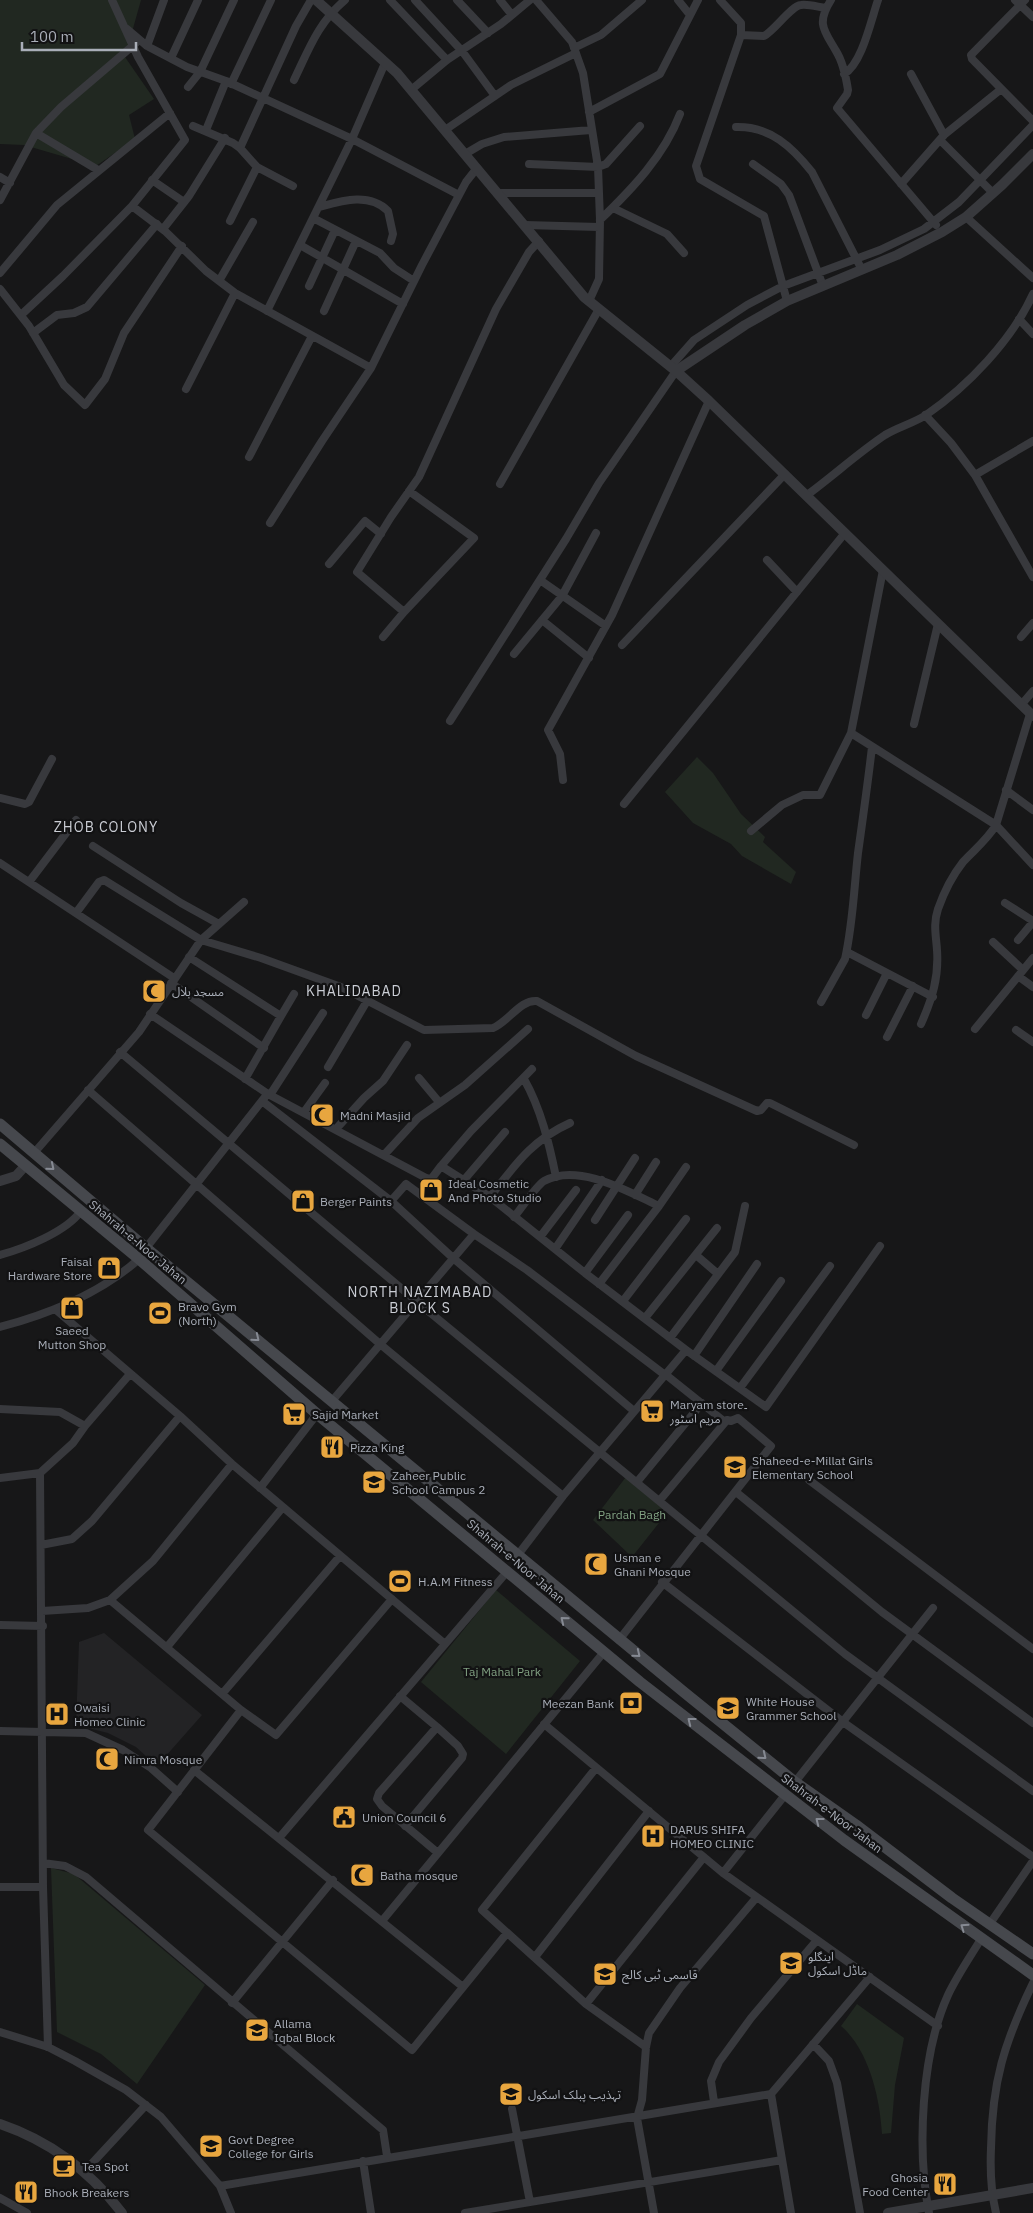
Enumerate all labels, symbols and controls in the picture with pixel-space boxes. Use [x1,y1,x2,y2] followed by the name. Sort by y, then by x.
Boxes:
[22,20,136,52] scale bar
[30,27,74,46] text: 100 m
[54,818,158,836] district label: ZHOB COLONY
[141,978,167,1004] mosque icon: مسجد بلال
[306,982,402,1000] district label: KHALIDABAD
[172,984,224,999] place label: مسجد بلال
[309,1102,335,1128] mosque icon: Madni Masjid
[340,1108,411,1123] place label: Madni Masjid
[45,1161,54,1170] one-way arrow
[448,1176,542,1205] place label: Ideal Cosmetic And Photo Studio
[418,1177,444,1203] shop icon: Ideal Cosmetic And Photo Studio
[290,1188,316,1214] shop icon: Berger Paints
[320,1194,392,1209] place label: Berger Paints
[86,1197,190,1287] street label: Shahrah-e-Noor Jahan
[8,1254,92,1283] place label: Faisal Hardware Store
[96,1255,122,1281] shop icon: Faisal Hardware Store
[348,1283,492,1317] district label: NORTH NAZIMABAD BLOCK S
[59,1295,85,1321] shop icon: Saeed Mutton Shop
[178,1299,237,1328] place label: Bravo Gym (North)
[147,1300,173,1326] sports icon: Bravo Gym (North)
[38,1323,106,1352] place label: Saeed Mutton Shop
[251,1332,260,1341] one-way arrow
[669,1397,748,1428] place label: Maryam store۔ مریم اسٹور
[639,1398,665,1424] supermarket icon: Maryam store۔ مریم اسٹور
[281,1401,307,1427] supermarket icon: Sajid Market
[312,1407,379,1422] place label: Sajid Market
[319,1434,345,1460] restaurant icon: Pizza King
[350,1440,405,1455] place label: Pizza King
[752,1453,873,1482] place label: Shaheed-e-Millat Girls Elementary School
[722,1454,748,1480] school or university icon: Shaheed-e-Millat Girls Elementary School
[392,1468,485,1497] place label: Zaheer Public School Campus 2
[361,1469,387,1495] school or university icon: Zaheer Public School Campus 2
[598,1507,666,1522] park label: Pardah Bagh
[464,1516,568,1606] street label: Shahrah-e-Noor Jahan
[614,1550,691,1579] place label: Usman e Ghani Mosque
[583,1551,609,1577] mosque icon: Usman e Ghani Mosque
[387,1568,413,1594] sports icon: H.A.M Fitness
[418,1574,493,1589] place label: H.A.M Fitness
[561,1617,570,1625] one-way arrow
[631,1649,640,1657] one-way arrow
[463,1664,542,1679] park label: Taj Mahal Park
[618,1690,644,1716] bank icon: Meezan Bank
[746,1694,836,1723] place label: White House Grammer School
[715,1695,741,1721] school or university icon: White House Grammer School
[542,1696,615,1711] place label: Meezan Bank
[74,1700,145,1729] place label: Owaisi Homeo Clinic
[44,1701,70,1727] hospital icon: Owaisi Homeo Clinic
[688,1719,697,1727] one-way arrow
[94,1746,120,1772] mosque icon: Nimra Mosque
[758,1751,767,1760] one-way arrow
[124,1752,203,1767] place label: Nimra Mosque
[778,1770,886,1856] street label: Shahrah-e-Noor Jahan
[331,1804,357,1830] public building icon: Union Council 6
[362,1810,446,1825] place label: Union Council 6
[815,1818,825,1827] one-way arrow
[670,1822,755,1851] place label: DARUS SHIFA HOMEO CLINIC
[640,1823,666,1849] hospital icon: DARUS SHIFA HOMEO CLINIC
[349,1862,375,1888] mosque icon: Batha mosque
[380,1868,458,1883] place label: Batha mosque
[960,1924,970,1933] one-way arrow
[808,1949,867,1978] place label: اینگلو ماڈل اسکول
[778,1950,804,1976] school or university icon: اینگلو ماڈل اسکول
[592,1961,618,1987] school or university icon: قاسمی ٹبی کالج
[622,1967,698,1984] place label: قاسمی ٹبی کالج
[274,2016,336,2045] place label: Allama Iqbal Block
[244,2017,270,2043] school or university icon: Allama Iqbal Block
[498,2081,524,2107] school or university icon: تہذیب پبلک اسکول
[528,2087,621,2103] place label: تہذیب پبلک اسکول
[228,2132,314,2161] place label: Govt Degree College for Girls
[198,2133,224,2159] school or university icon: Govt Degree College for Girls
[51,2153,77,2179] cafe icon: Tea Spot
[82,2159,129,2174] place label: Tea Spot
[862,2170,929,2199] place label: Ghosia Food Center
[932,2171,958,2197] restaurant icon: Ghosia Food Center
[13,2179,39,2205] restaurant icon: Bhook Breakers
[44,2185,130,2200] place label: Bhook Breakers

